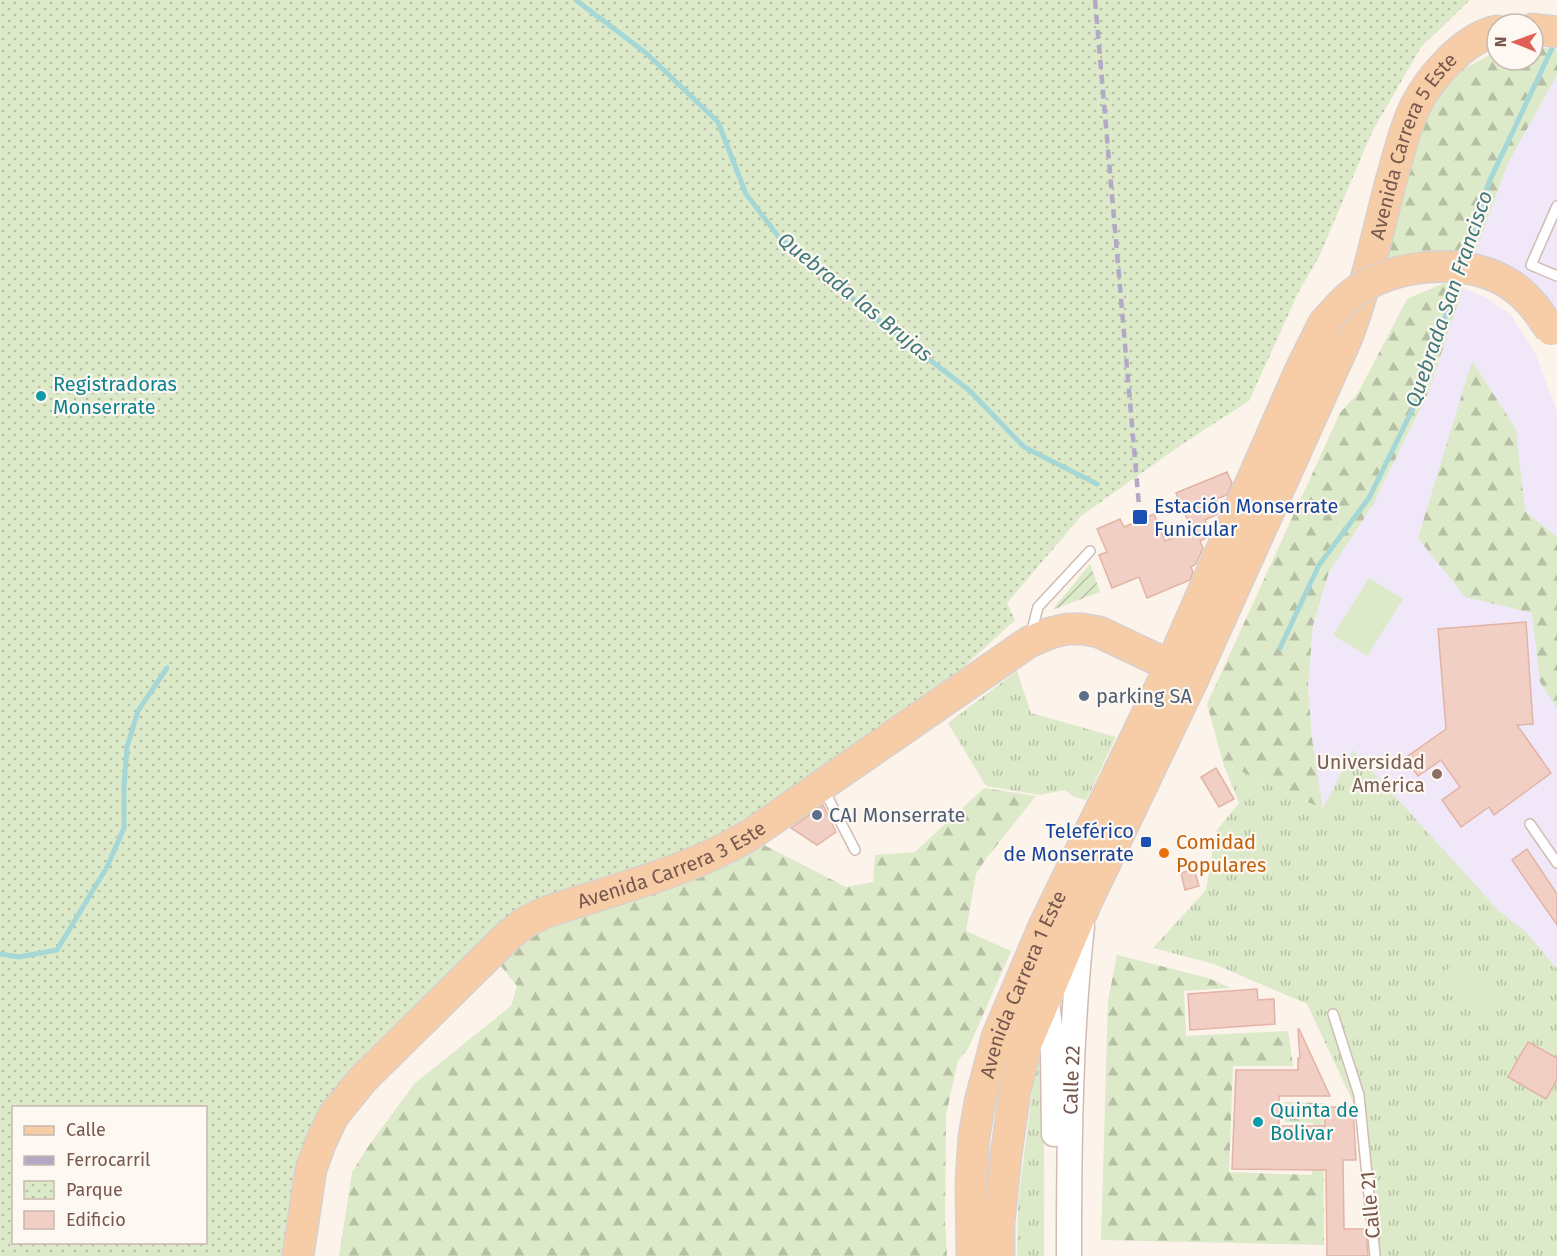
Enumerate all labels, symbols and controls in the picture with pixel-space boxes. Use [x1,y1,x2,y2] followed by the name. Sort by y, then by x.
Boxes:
[1485,12,1545,72] north arrow
[1491,36,1510,47] text: N
[1365,48,1462,242] street label: Avenida Carrera 5 Este
[1400,187,1498,411] water label: Quebrada San Francisco
[772,227,938,368] water label: Quebrada las Brujas
[53,372,177,419] place label: Registradoras Monserrate
[34,389,48,403] marker: Registradoras Monserrate
[1154,494,1338,541] place label: Estación Monserrate Funicular
[1131,508,1149,526] marker: Estación Monserrate Funicular
[1096,684,1192,708] place label: parking SA
[1077,689,1091,703] marker: parking SA
[1317,750,1425,797] place label: Universidad América
[1430,767,1444,781] marker: Universidad América
[829,803,966,827] place label: CAI Monserrate
[810,808,824,822] marker: CAI Monserrate
[574,816,770,913] street label: Avenida Carrera 3 Este
[1003,819,1134,866] place label: Teleférico de Monserrate
[1176,830,1266,877] place label: Comidad Populares
[1139,835,1153,849] marker: Teleférico de Monserrate
[1157,846,1171,860] marker: Comidad Populares
[975,887,1071,1081] street label: Avenida Carrera 1 Este
[1058,1045,1085,1115] street label: Calle 22
[1270,1098,1359,1145] place label: Quinta de Bolivar
[12,1106,207,1244] legend
[1251,1115,1265,1129] marker: Quinta de Bolivar
[66,1119,106,1141] text: Calle
[66,1149,150,1171] text: Ferrocarril
[1355,1170,1385,1240] street label: Calle 21
[66,1179,123,1201] text: Parque
[66,1209,126,1231] text: Edificio

